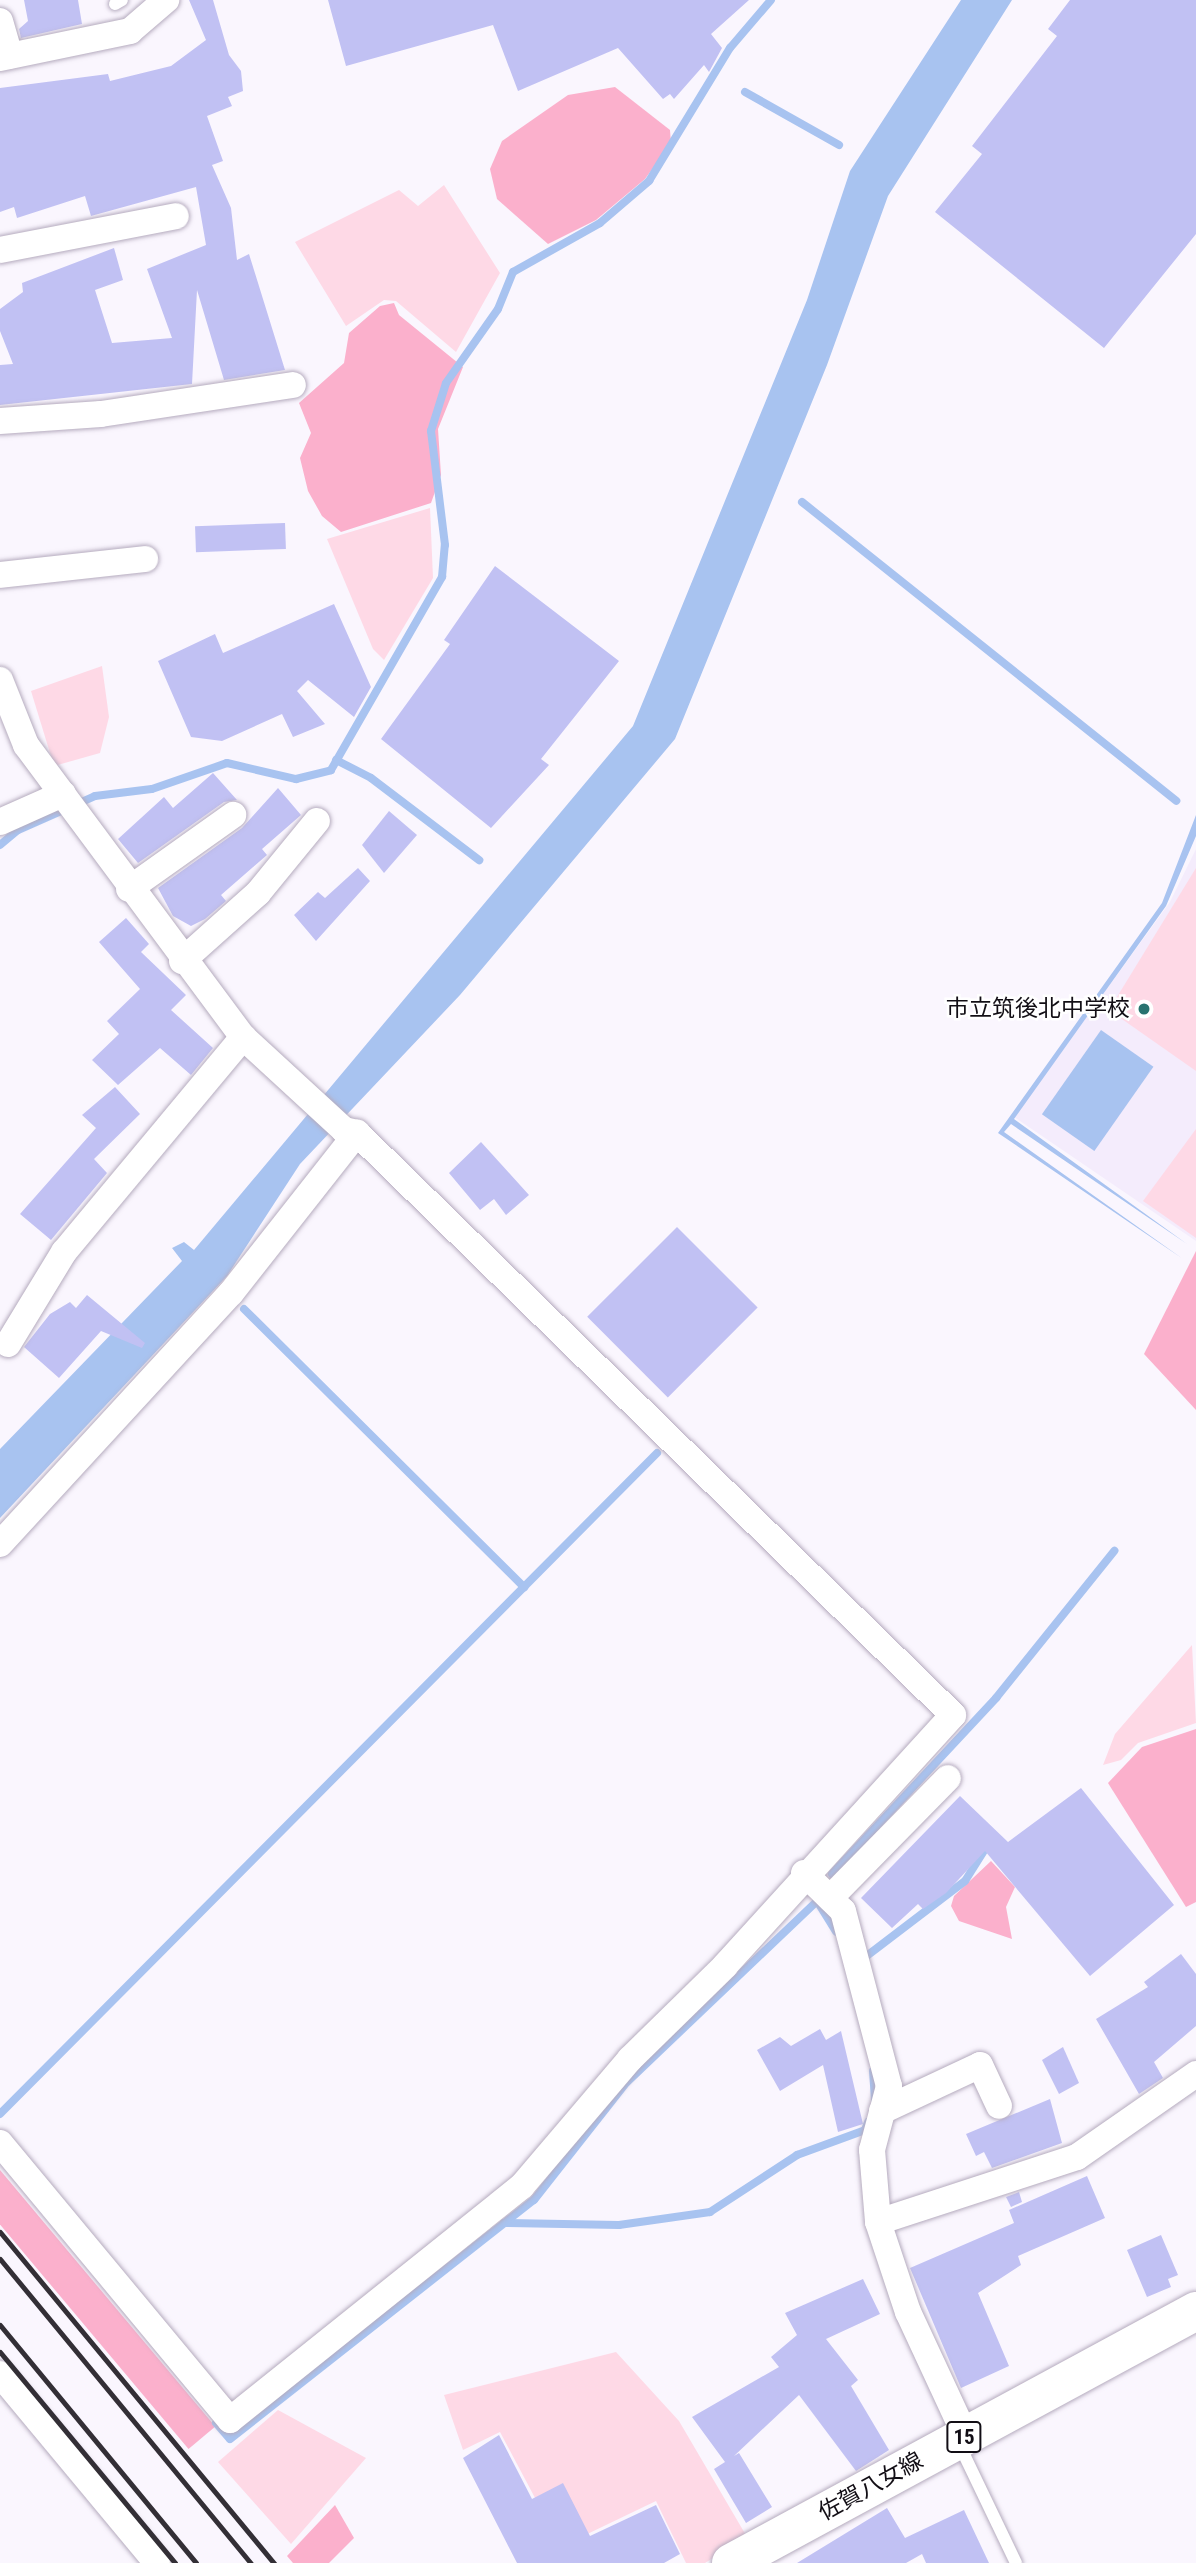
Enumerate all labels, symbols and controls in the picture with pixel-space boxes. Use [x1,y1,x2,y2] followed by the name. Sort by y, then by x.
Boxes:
[946,995,1130,1023] place label: 市立筑後北中学校
[1136,1001,1152,1017] marker: 市立筑後北中学校
[945,2420,983,2454] road number: 15
[814,2447,928,2527] street label: 佐賀八女線

